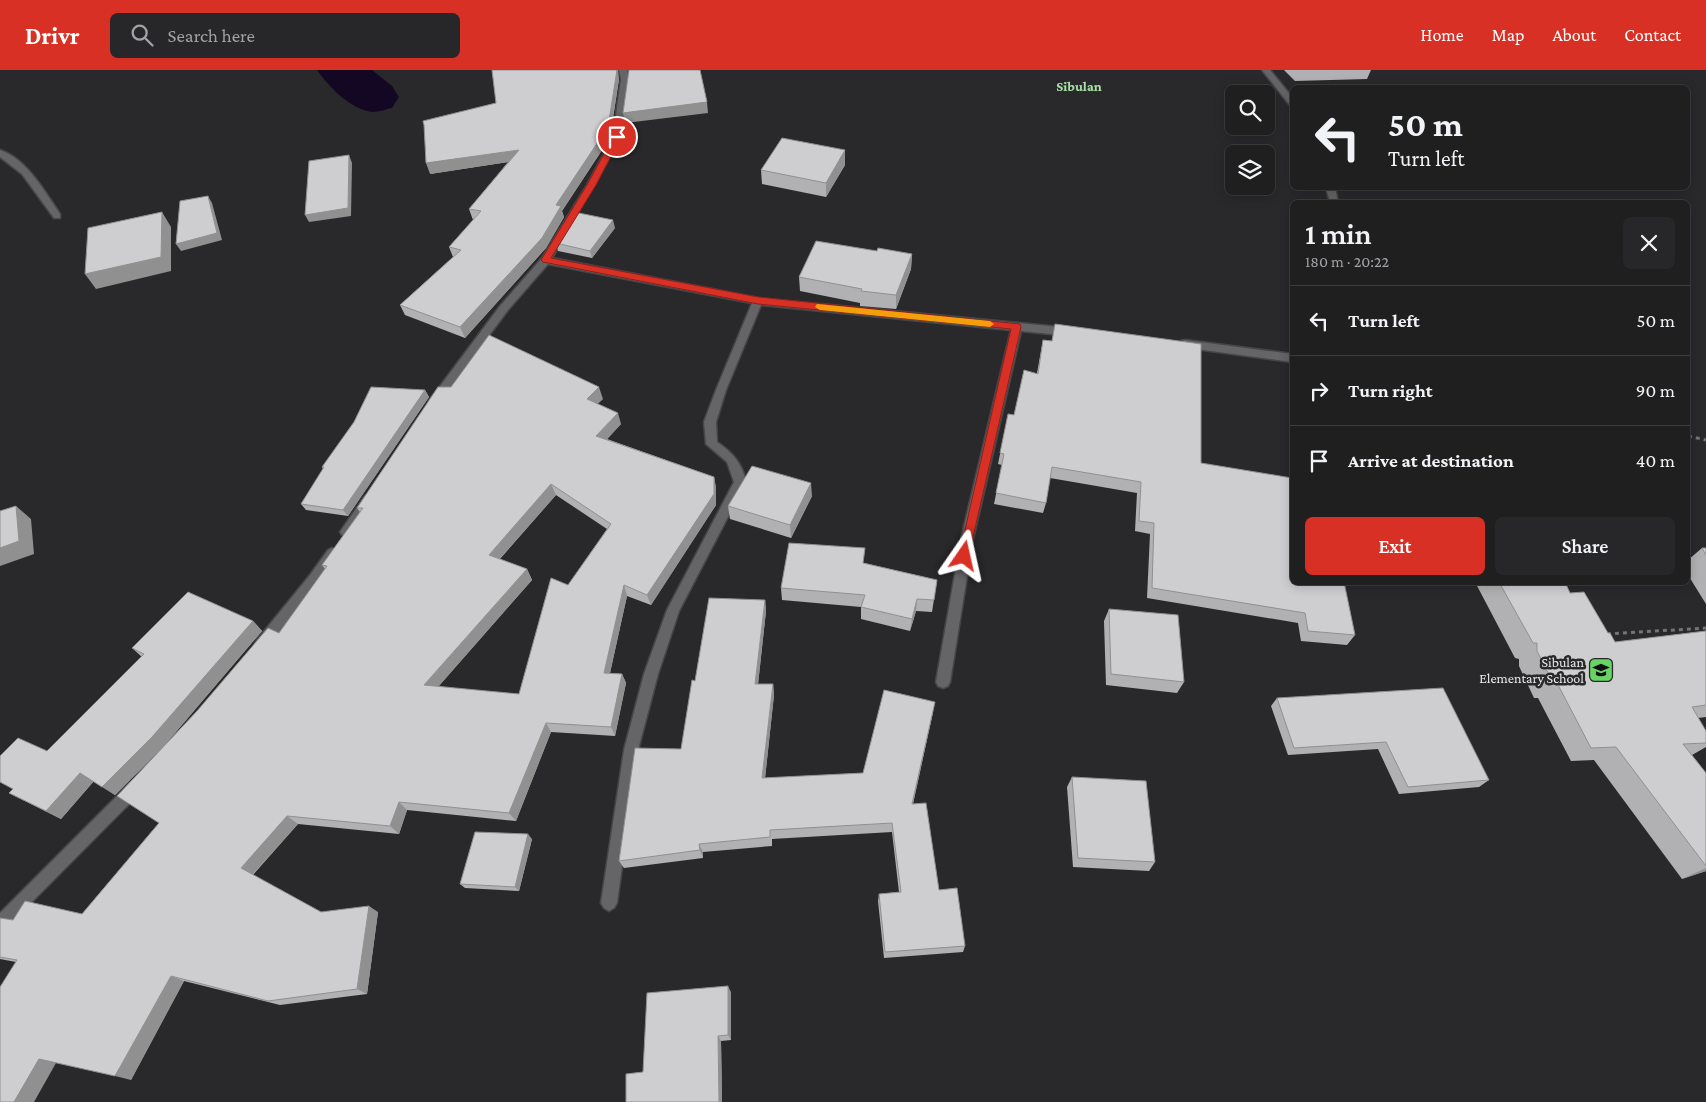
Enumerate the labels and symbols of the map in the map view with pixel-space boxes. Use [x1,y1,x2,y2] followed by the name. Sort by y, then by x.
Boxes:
[1056,78,1102,94] district label: Sibulan
[596,116,638,158] pin
[937,529,989,581] position arrow
[1479,654,1584,686] place label: Sibulan Elementary School
[1588,657,1614,683] school or university icon: Sibulan Elementary School

